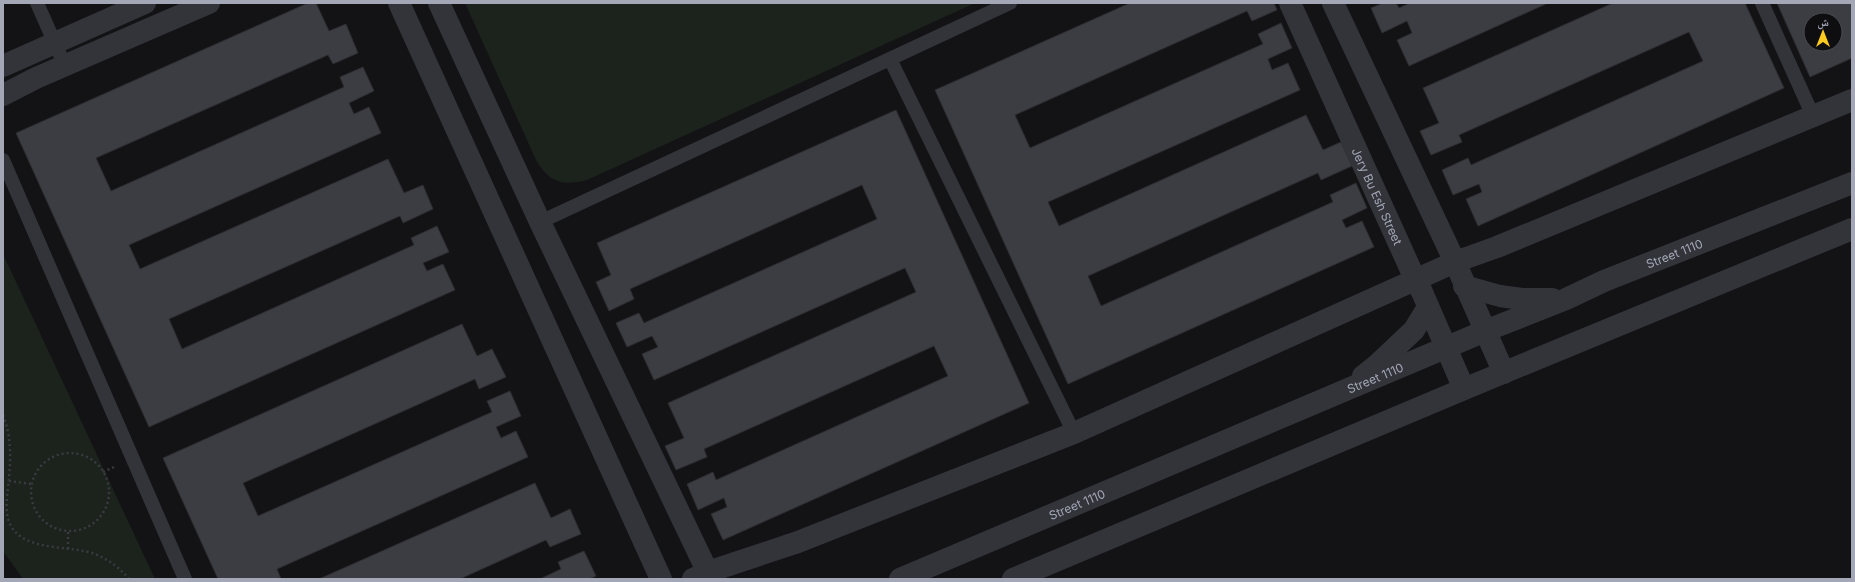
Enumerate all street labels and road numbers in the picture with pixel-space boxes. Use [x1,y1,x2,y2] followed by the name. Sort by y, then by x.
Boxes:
[1349,145,1406,247] street label: Jery Bu Esh Street
[1644,235,1705,271] street label: Street 1110
[1345,359,1405,396] street label: Street 1110
[1046,486,1107,523] street label: Street 1110

